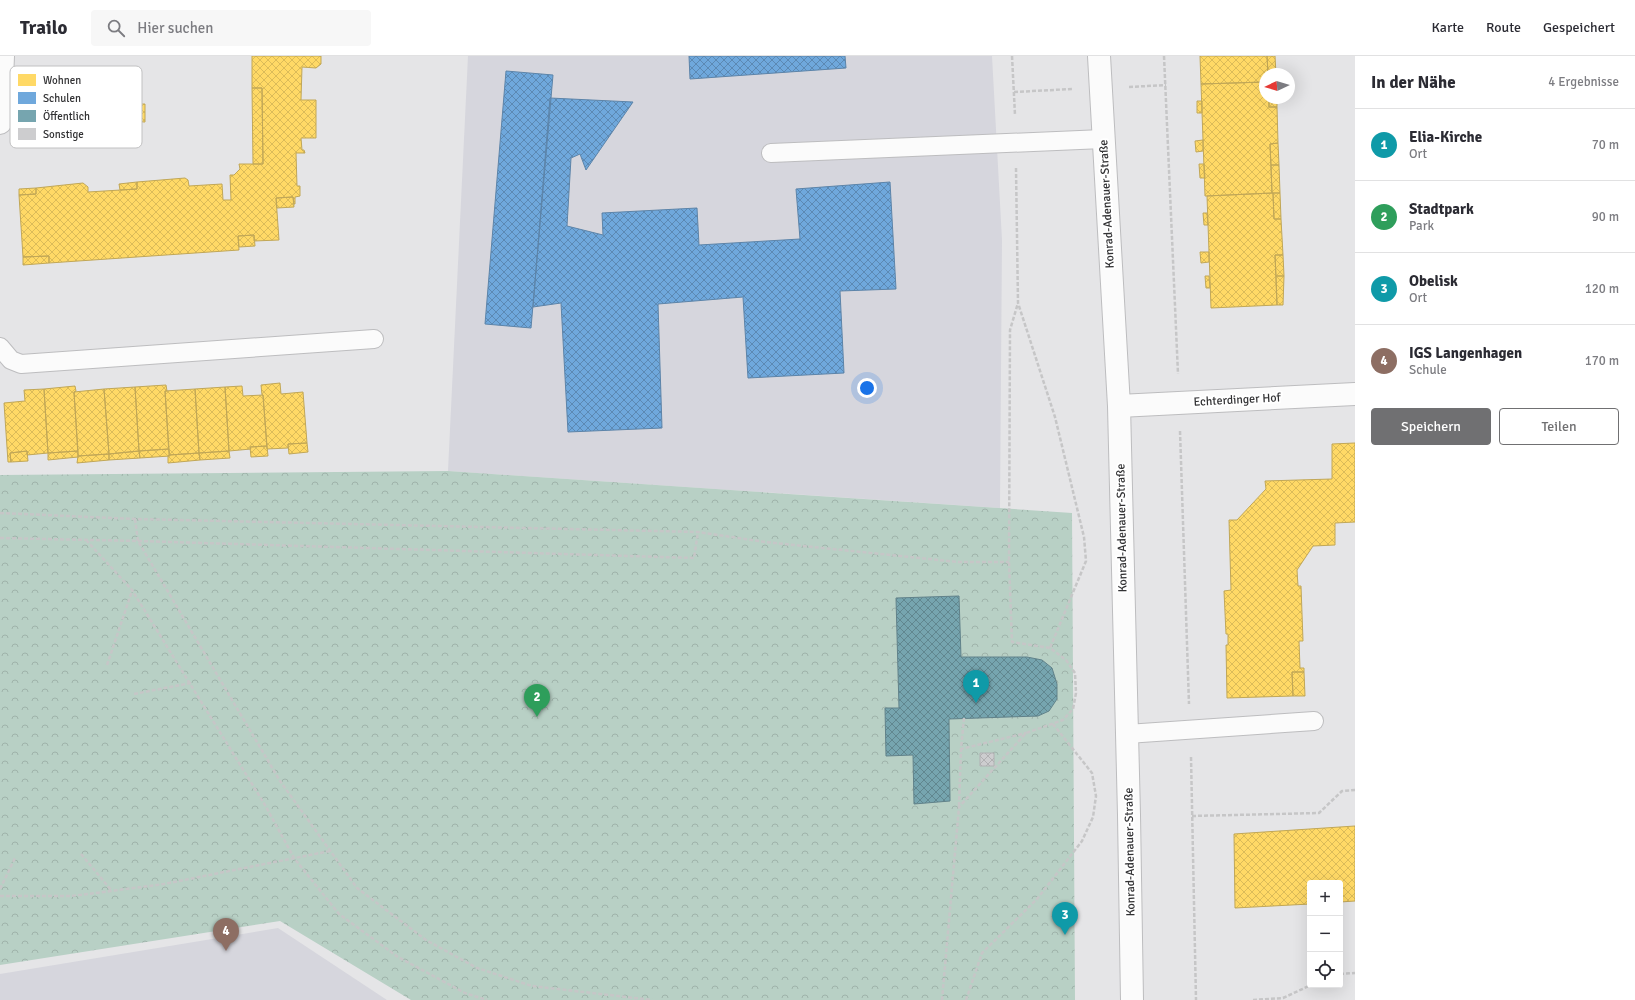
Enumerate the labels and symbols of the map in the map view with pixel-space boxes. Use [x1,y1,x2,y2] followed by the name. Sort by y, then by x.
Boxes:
[10,66,142,148] legend
[1259,68,1295,104] north arrow
[43,74,81,87] text: Wohnen
[43,92,81,105] text: Schulen
[43,109,90,123] text: Öffentlich
[43,128,84,141] text: Sonstige
[1096,139,1118,269] street label: Konrad-Adenauer-Straße
[857,378,877,398] your location
[1193,390,1282,410] street label: Echterdinger Hof
[1113,463,1131,593] street label: Konrad-Adenauer-Straße
[963,670,989,703] pin: 1
[524,684,550,717] pin: 2
[1121,787,1139,917] street label: Konrad-Adenauer-Straße
[1052,902,1078,935] pin: 3
[213,918,239,951] pin: 4

